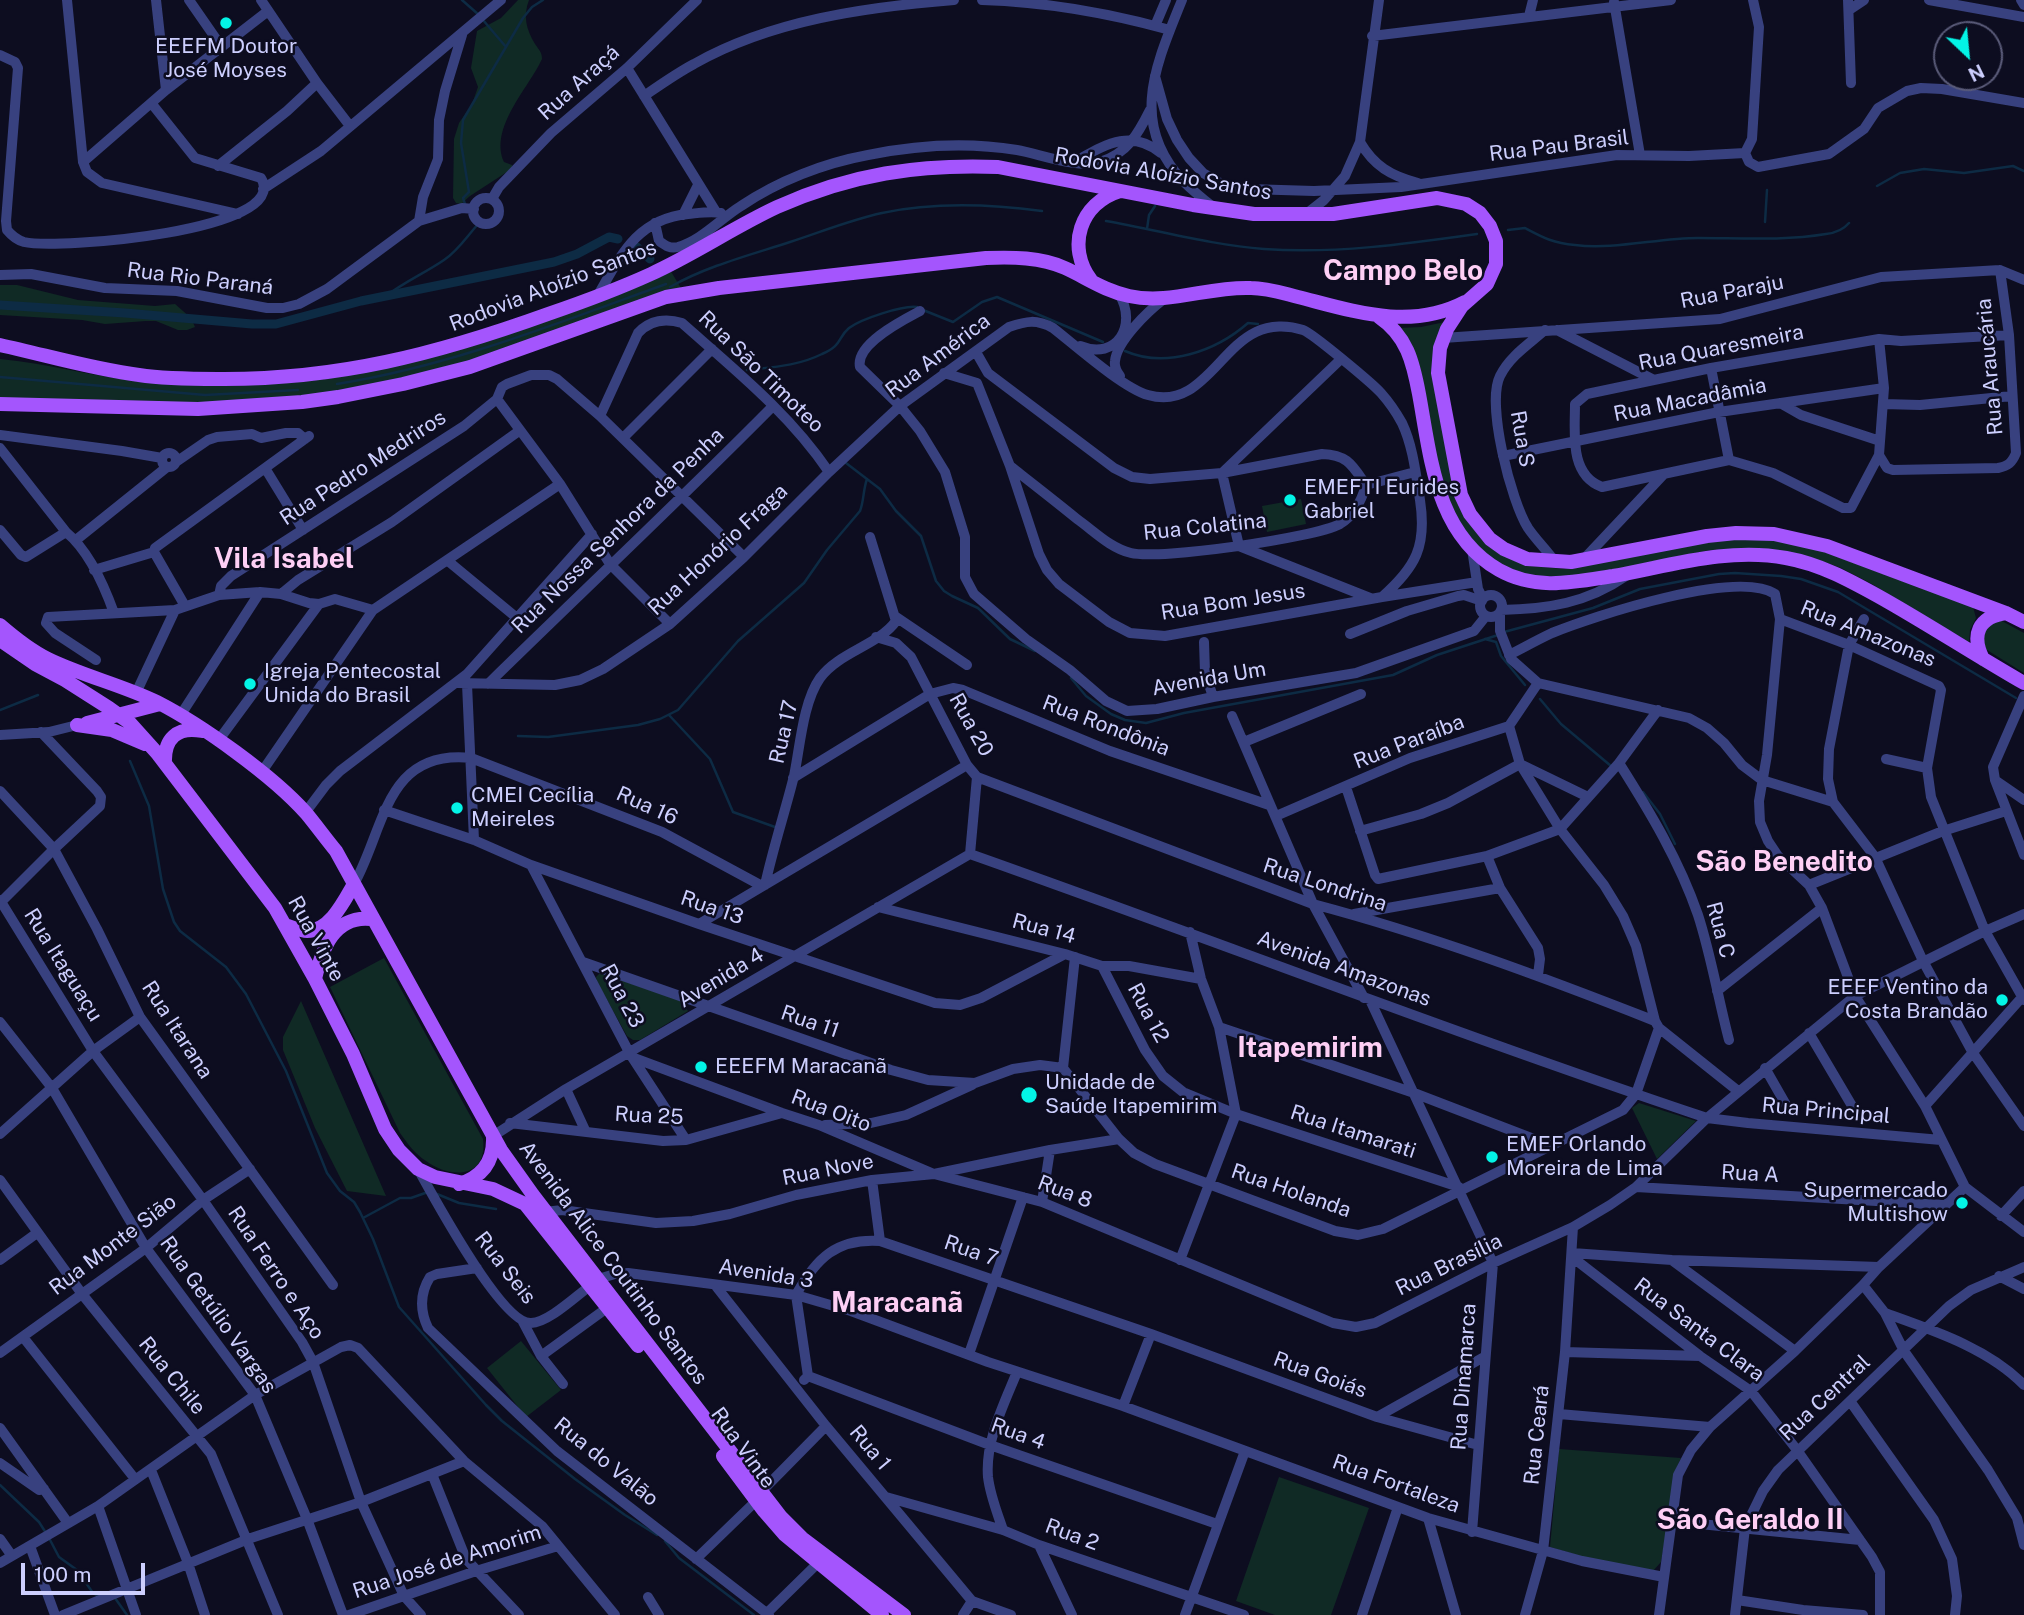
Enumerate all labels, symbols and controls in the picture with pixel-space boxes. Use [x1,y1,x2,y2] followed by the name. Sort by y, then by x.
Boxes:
[218,15,234,31] marker: EEEFM Doutor José Moyses
[1933,21,2003,91] north arrow
[155,34,297,84] place label: EEEFM Doutor José Moyses
[533,40,625,126] street label: Rua Araçá
[1965,60,1988,86] text: N
[1488,125,1630,167] street label: Rua Pau Brasil
[1052,142,1274,206] street label: Rodovia Aloízio Santos
[446,235,660,337] street label: Rodovia Aloízio Santos
[1323,254,1483,288] district label: Campo Belo
[125,258,275,300] street label: Rua Rio Paraná
[1678,270,1786,314] street label: Rua Paraju
[1971,297,2009,437] street label: Rua Araucária
[693,306,829,438] street label: Rua São Timoteo
[881,309,995,403] street label: Rua América
[1636,320,1806,376] street label: Rua Quaresmeira
[1611,373,1769,427] street label: Rua Macadâmia
[275,405,451,531] street label: Rua Pedro Medriros
[1505,409,1539,469] street label: Rua S
[507,423,729,639] street label: Rua Nossa Senhora da Penha
[1304,475,1459,525] place label: EMEFTI Eurides Gabriel
[643,479,793,621] street label: Rua Honório Fraga
[1282,492,1298,508] marker: EMEFTI Eurides Gabriel
[1142,508,1268,546] street label: Rua Colatina
[214,542,354,576] district label: Vila Isabel
[1159,578,1307,626] street label: Rua Bom Jesus
[1797,595,1939,673] street label: Rua Amazonas
[1150,657,1268,701] street label: Avenida Um
[264,659,441,709] place label: Igreja Pentecostal Unida do Brasil
[242,676,258,692] marker: Igreja Pentecostal Unida do Brasil
[943,689,999,761] street label: Rua 20
[1039,690,1173,762] street label: Rua Rondônia
[765,698,803,766] street label: Rua 17
[1350,709,1468,775] street label: Rua Paraíba
[612,781,682,831] street label: Rua 16
[471,783,594,833] place label: CMEI Cecília Meireles
[449,800,465,816] marker: CMEI Cecília Meireles
[1695,845,1873,879] district label: São Benedito
[1260,853,1390,917] street label: Rua Londrina
[677,886,747,930] street label: Rua 13
[282,892,350,986] street label: Rua Vinte
[1700,899,1740,961] street label: Rua C
[18,904,108,1026] street label: Rua Itaguaçu
[1009,908,1079,950] street label: Rua 14
[1254,926,1434,1012] street label: Avenida Amazonas
[674,943,768,1013] street label: Avenida 4
[595,960,649,1032] street label: Rua 23
[1827,975,1988,1025] place label: EEEF Ventino da Costa Brandão
[136,976,218,1084] street label: Rua Itarana
[1122,979,1174,1047] street label: Rua 12
[1994,992,2010,1008] marker: EEEF Ventino da Costa Brandão
[778,1000,842,1044] street label: Rua 11
[1237,1031,1383,1065] district label: Itapemirim
[715,1054,887,1080] place label: EEEFM Maracanã
[693,1059,709,1075] marker: EEEFM Maracanã
[1045,1070,1217,1120] place label: Unidade de Saúde Itapemirim
[788,1084,874,1138] street label: Rua Oito
[1019,1085,1039,1105] marker: Unidade de Saúde Itapemirim
[1761,1093,1891,1129] street label: Rua Principal
[1287,1100,1419,1164] street label: Rua Itamarati
[614,1102,684,1130] street label: Rua 25
[1506,1132,1663,1182] place label: EMEF Orlando Moreira de Lima
[513,1136,713,1390] street label: Avenida Alice Coutinho Santos
[780,1149,876,1191] street label: Rua Nove
[1484,1149,1500,1165] marker: EMEF Orlando Moreira de Lima
[1228,1159,1354,1223] street label: Rua Holanda
[1720,1160,1780,1188] street label: Rua A
[1034,1170,1096,1214] street label: Rua 8
[1804,1178,1948,1228] place label: Supermercado Multishow
[44,1189,182,1301] street label: Rua Monte Sião
[1954,1195,1970,1211] marker: Supermercado Multishow
[222,1202,330,1344] street label: Rua Ferro e Aço
[469,1227,541,1309] street label: Rua Seis
[1392,1228,1506,1302] street label: Rua Brasília
[941,1230,1001,1272] street label: Rua 7
[154,1232,282,1398] street label: Rua Getúlio Vargas
[717,1254,815,1294] street label: Avenida 3
[1629,1273,1769,1387] street label: Rua Santa Clara
[831,1286,963,1320] district label: Maracanã
[1446,1303,1482,1451] street label: Rua Dinamarca
[133,1332,211,1420] street label: Rua Chile
[1270,1346,1370,1404] street label: Rua Goiás
[1774,1350,1876,1446] street label: Rua Central
[1519,1384,1555,1486] street label: Rua Ceará
[705,1403,781,1493] street label: Rua Vinte
[549,1412,663,1512] street label: Rua do Valão
[987,1413,1049,1455] street label: Rua 4
[844,1420,896,1476] street label: Rua 1
[1329,1449,1463,1519] street label: Rua Fortaleza
[1657,1503,1843,1537] district label: São Geraldo II
[1042,1514,1102,1556] street label: Rua 2
[350,1520,544,1604] street label: Rua José de Amorim
[24,1548,149,1592] scale bar
[34,1562,91,1587] text: 100 m

